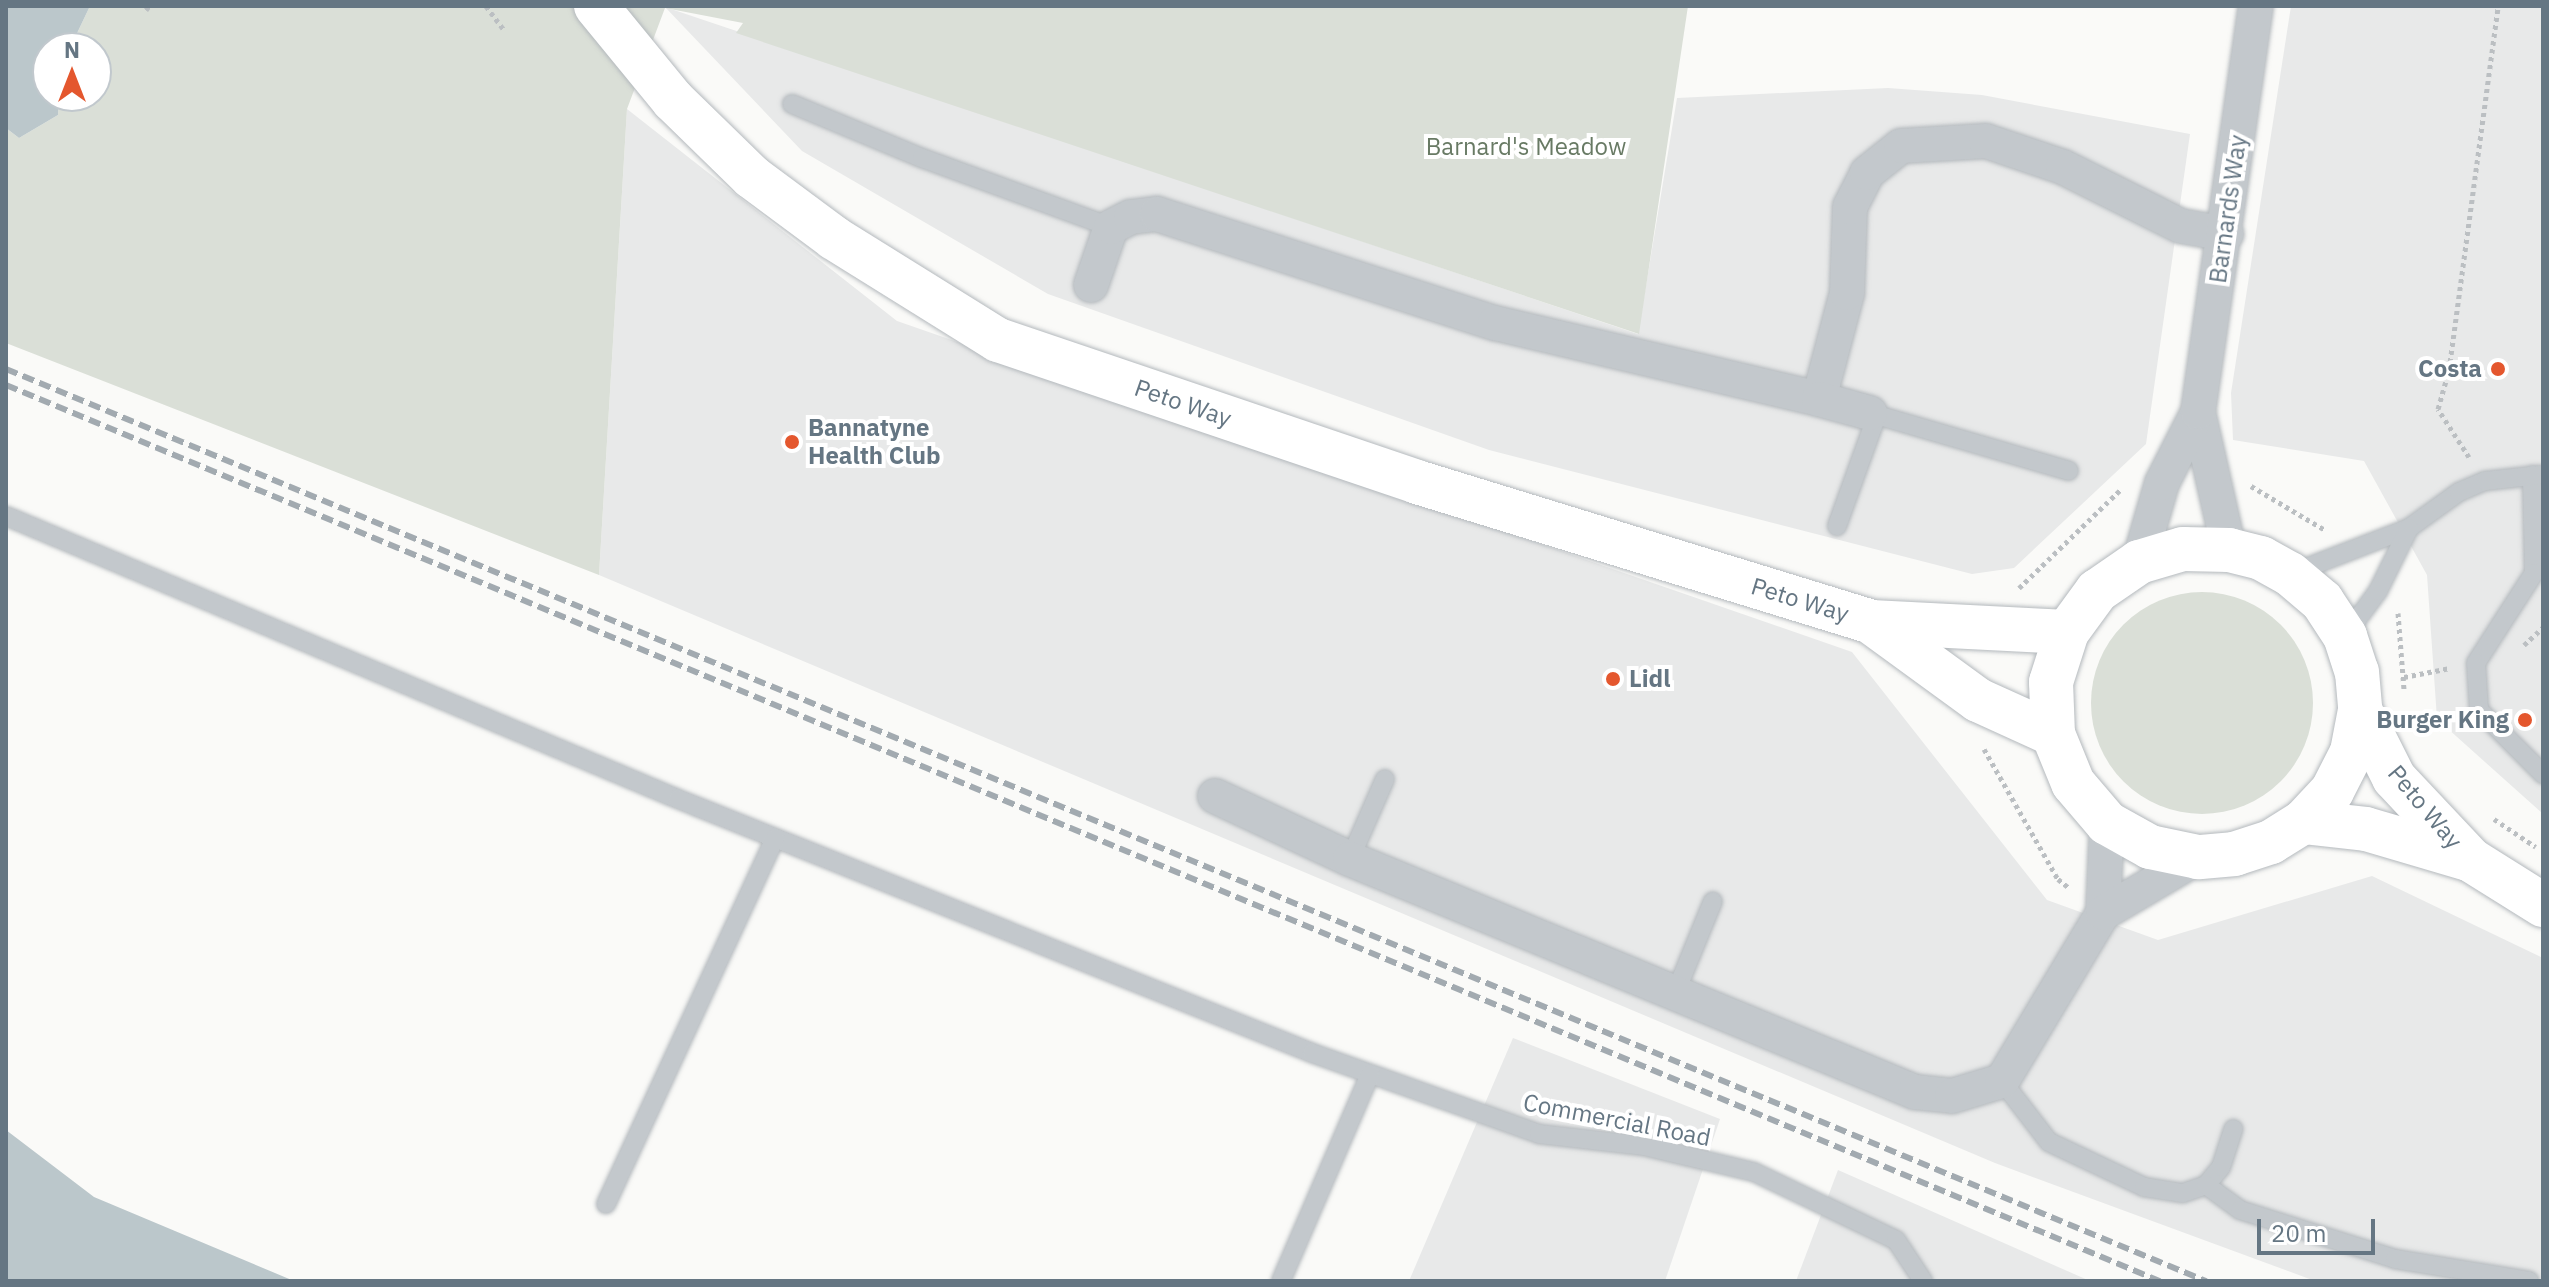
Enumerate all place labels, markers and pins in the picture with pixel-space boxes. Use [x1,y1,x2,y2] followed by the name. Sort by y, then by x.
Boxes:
[2418,355,2482,383] place label: Costa
[2489,360,2507,378] marker: Costa
[808,414,941,470] place label: Bannatyne Health Club
[783,433,801,451] marker: Bannatyne Health Club
[1629,665,1670,693] place label: Lidl
[1604,670,1622,688] marker: Lidl
[2376,706,2509,734] place label: Burger King
[2516,711,2534,729] marker: Burger King

